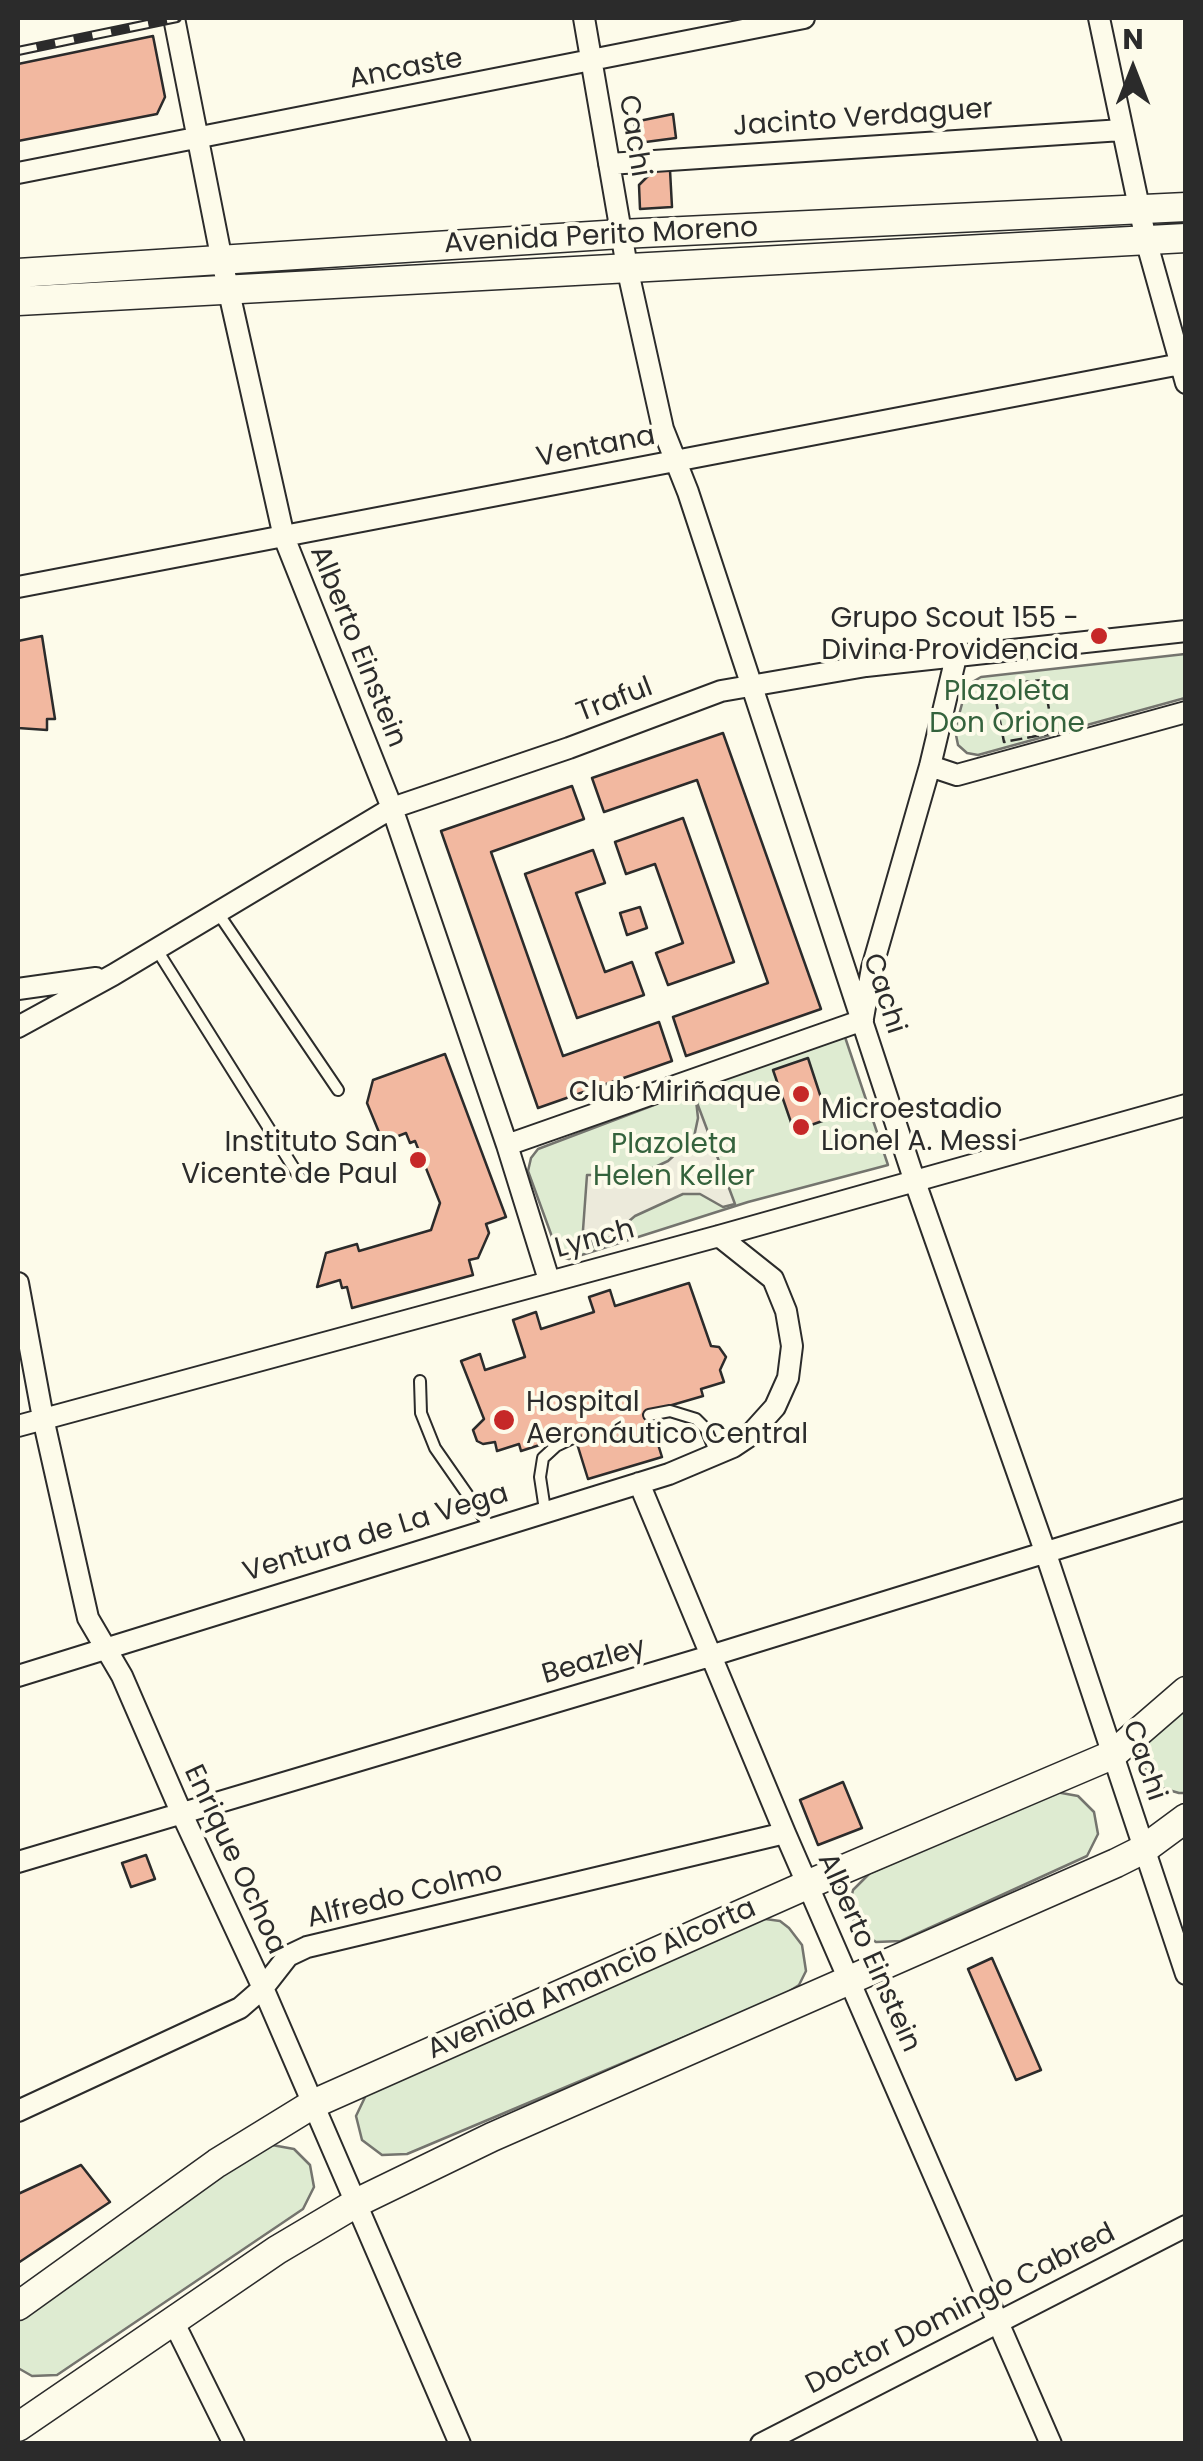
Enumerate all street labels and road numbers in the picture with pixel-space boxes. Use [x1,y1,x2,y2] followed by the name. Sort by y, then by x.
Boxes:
[346,43,466,97] street label: Ancaste
[610,93,656,179] street label: Cachi
[732,93,994,145] street label: Jacinto Verdaguer
[443,212,759,262] street label: Avenida Perito Moreno
[534,420,658,476] street label: Ventana
[301,541,413,753] street label: Alberto Einstein
[572,671,658,731] street label: Traful
[854,950,912,1038] street label: Cachi
[552,1213,638,1267] street label: Lynch
[239,1478,513,1590] street label: Ventura de La Vega
[538,1631,650,1693] street label: Beazley
[1114,1717,1172,1805] street label: Cachi
[175,1760,293,1960] street label: Enrique Ochoa
[809,1848,927,2058] street label: Alberto Einstein
[304,1855,506,1937] street label: Alfredo Colmo
[422,1892,762,2068] street label: Avenida Amancio Alcorta
[801,2217,1121,2403] street label: Doctor Domingo Cabred

